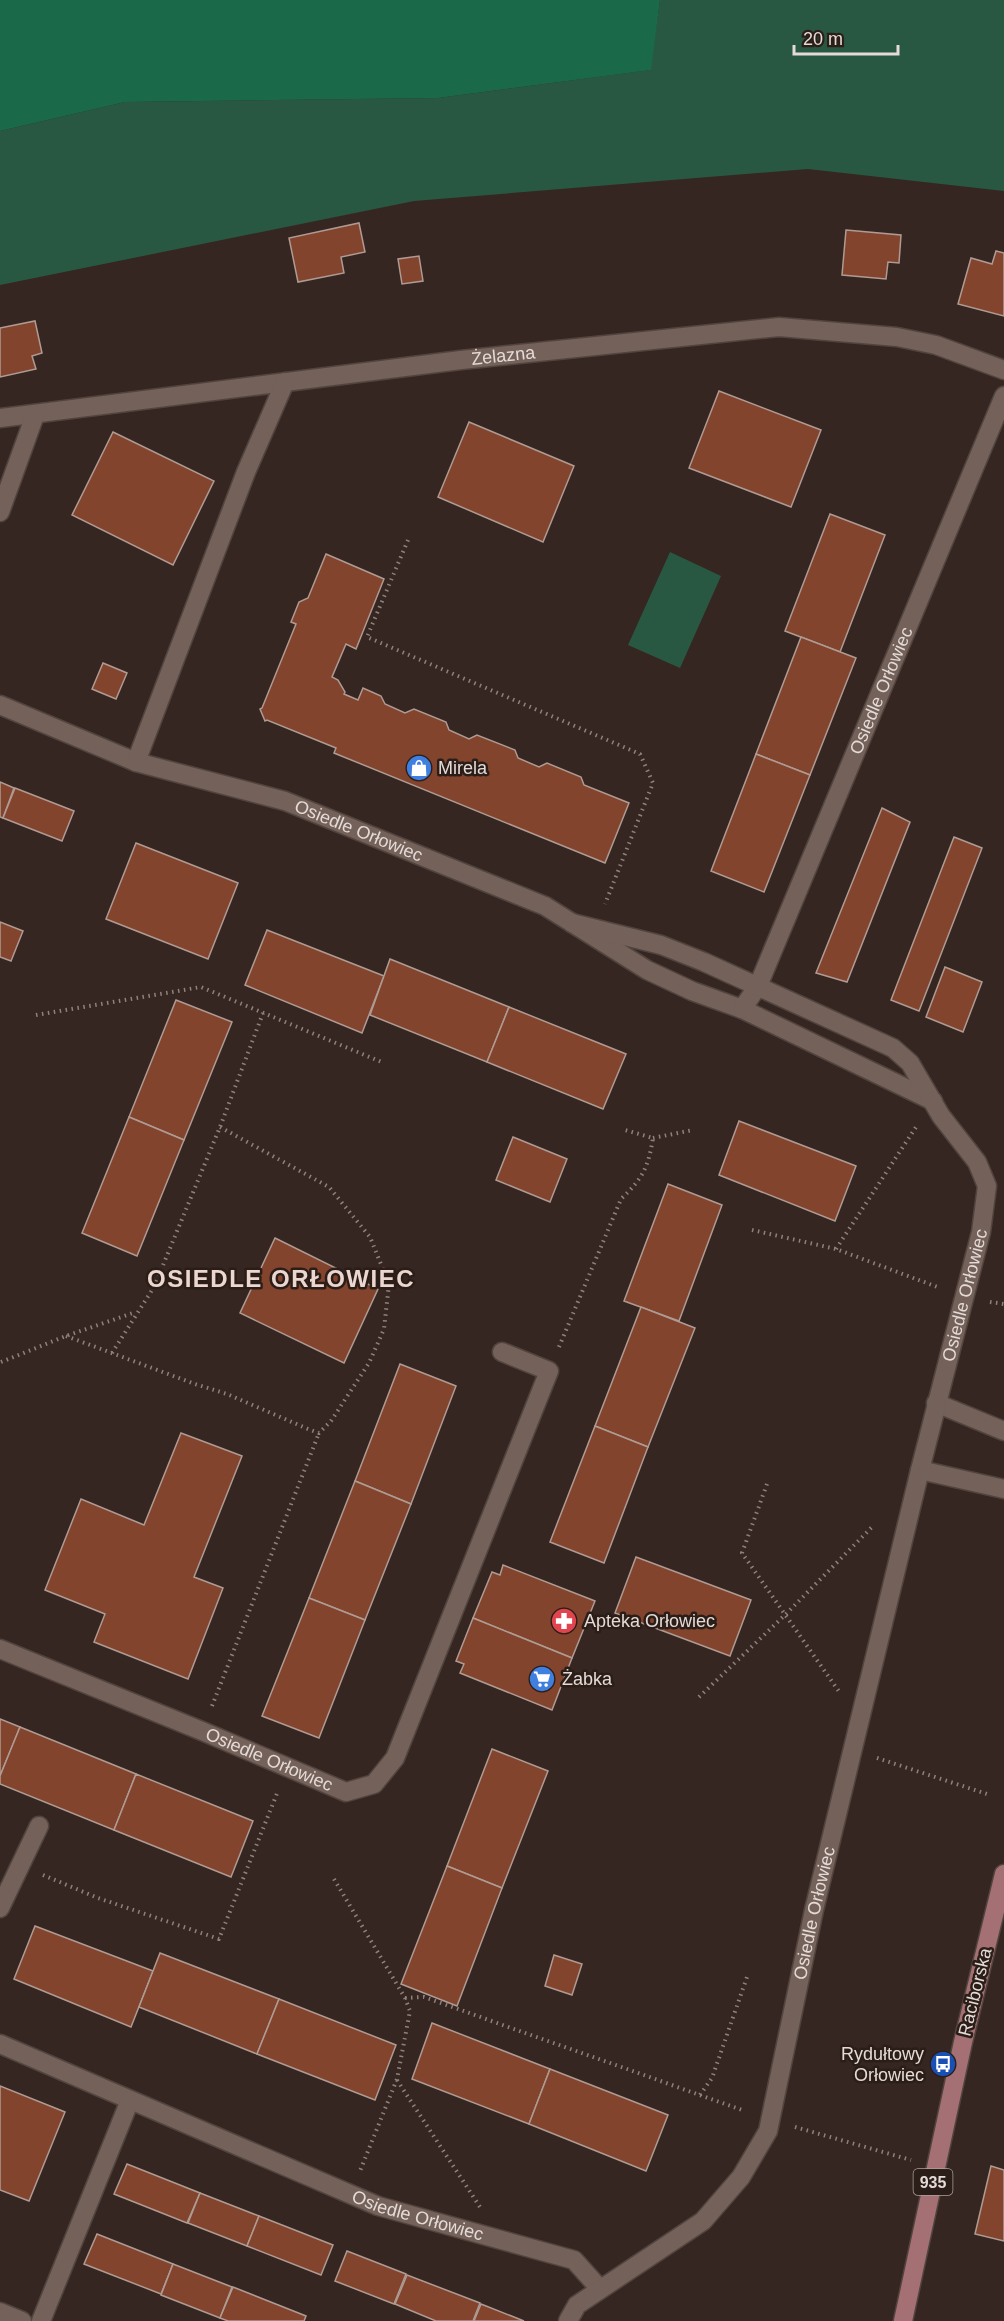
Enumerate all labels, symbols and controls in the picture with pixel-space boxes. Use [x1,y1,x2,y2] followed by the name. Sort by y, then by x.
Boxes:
[794,18,898,56] scale bar
[803,29,843,49] text: 20 m
[470,342,537,369] street label: Żelazna
[846,624,917,757] street label: Osiedle Orłowiec
[404,753,434,783] shop icon: Mirela
[438,758,488,778] place label: Mirela
[292,796,426,866] street label: Osiedle Orłowiec
[938,1227,991,1364] street label: Osiedle Orłowiec
[147,1265,415,1292] district label: OSIEDLE ORŁOWIEC
[549,1606,579,1636] pharmacy icon: Apteka Orłowiec
[584,1611,715,1631] place label: Apteka Orłowiec
[527,1664,557,1694] supermarket icon: Żabka
[562,1669,613,1689] place label: Żabka
[203,1724,336,1795] street label: Osiedle Orłowiec
[790,1844,839,1982] street label: Osiedle Orłowiec
[954,1945,996,2038] street label: Raciborska
[841,2044,924,2085] place label: Rydułtowy Orłowiec
[928,2049,958,2079] bus stop icon: Rydułtowy Orłowiec
[914,2169,952,2195] road number: 935
[349,2186,486,2245] street label: Osiedle Orłowiec

